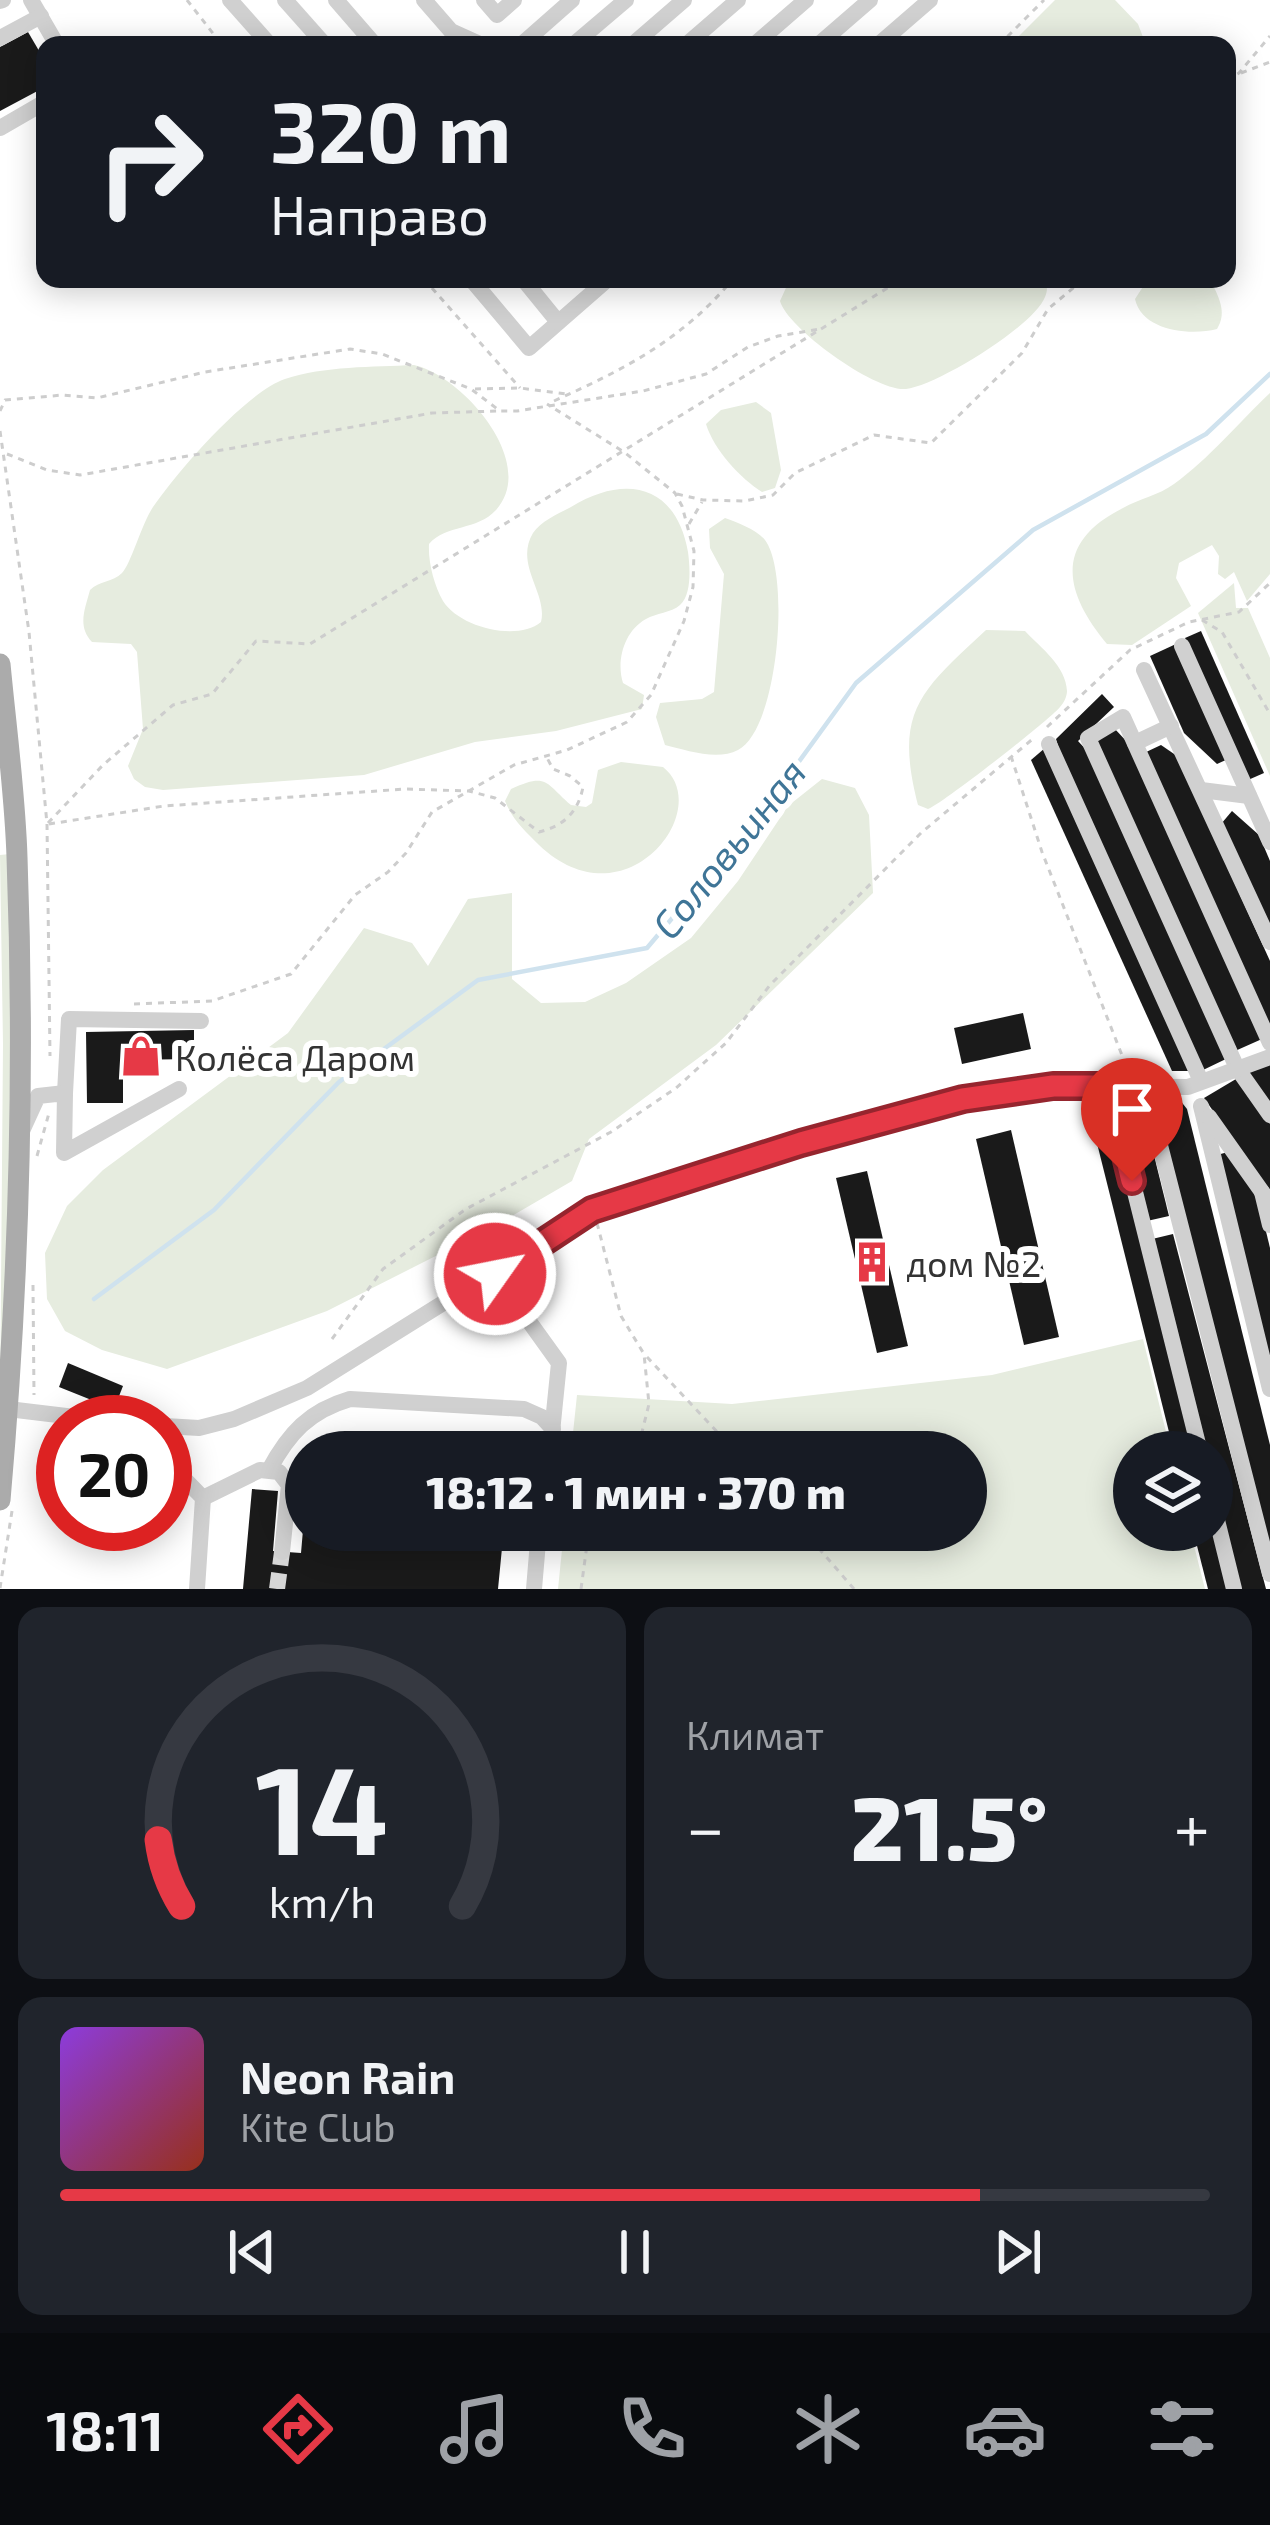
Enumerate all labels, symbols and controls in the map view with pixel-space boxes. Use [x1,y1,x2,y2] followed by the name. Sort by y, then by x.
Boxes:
[270,79,512,180] text: 320 m
[72,84,228,240] icon: right
[270,181,489,246] text: Направо
[641,749,815,947] water label: Соловьиная
[118,1033,164,1079] shop icon: Колёса Даром
[175,1035,415,1078] place label: Колёса Даром
[1081,1058,1183,1181] pin
[1099,1076,1165,1142] icon: arrive
[432,1211,558,1337] position arrow
[849,1239,895,1285] building icon: дом №2
[906,1241,1041,1284] place label: дом №2
[36,1395,192,1551] speed limit sign: 20
[1113,1431,1233,1551] map controls
[1113,1431,1233,1551] button: layers
[426,1464,846,1518] text: 18:12 · 1 мин · 370 m
[686,1711,824,1758] text: Климат
[255,1730,389,1880] text: 14
[851,1771,1048,1879] text: 21.5°
[686,1786,725,1865] text: −
[1174,1786,1210,1865] text: +
[269,1875,375,1927] text: km/h
[240,2049,455,2103] text: Neon Rain
[240,2103,396,2150] text: Kite Club
[219,2219,285,2285] icon: previous
[602,2219,668,2285] icon: pause
[985,2219,1051,2285] icon: next
[256,2387,340,2471] icon: directions
[433,2387,517,2471] icon: music
[610,2387,694,2471] icon: phone
[786,2387,870,2471] icon: climate
[963,2387,1047,2471] icon: car
[1140,2387,1224,2471] icon: filters
[46,2397,164,2462] text: 18:11

